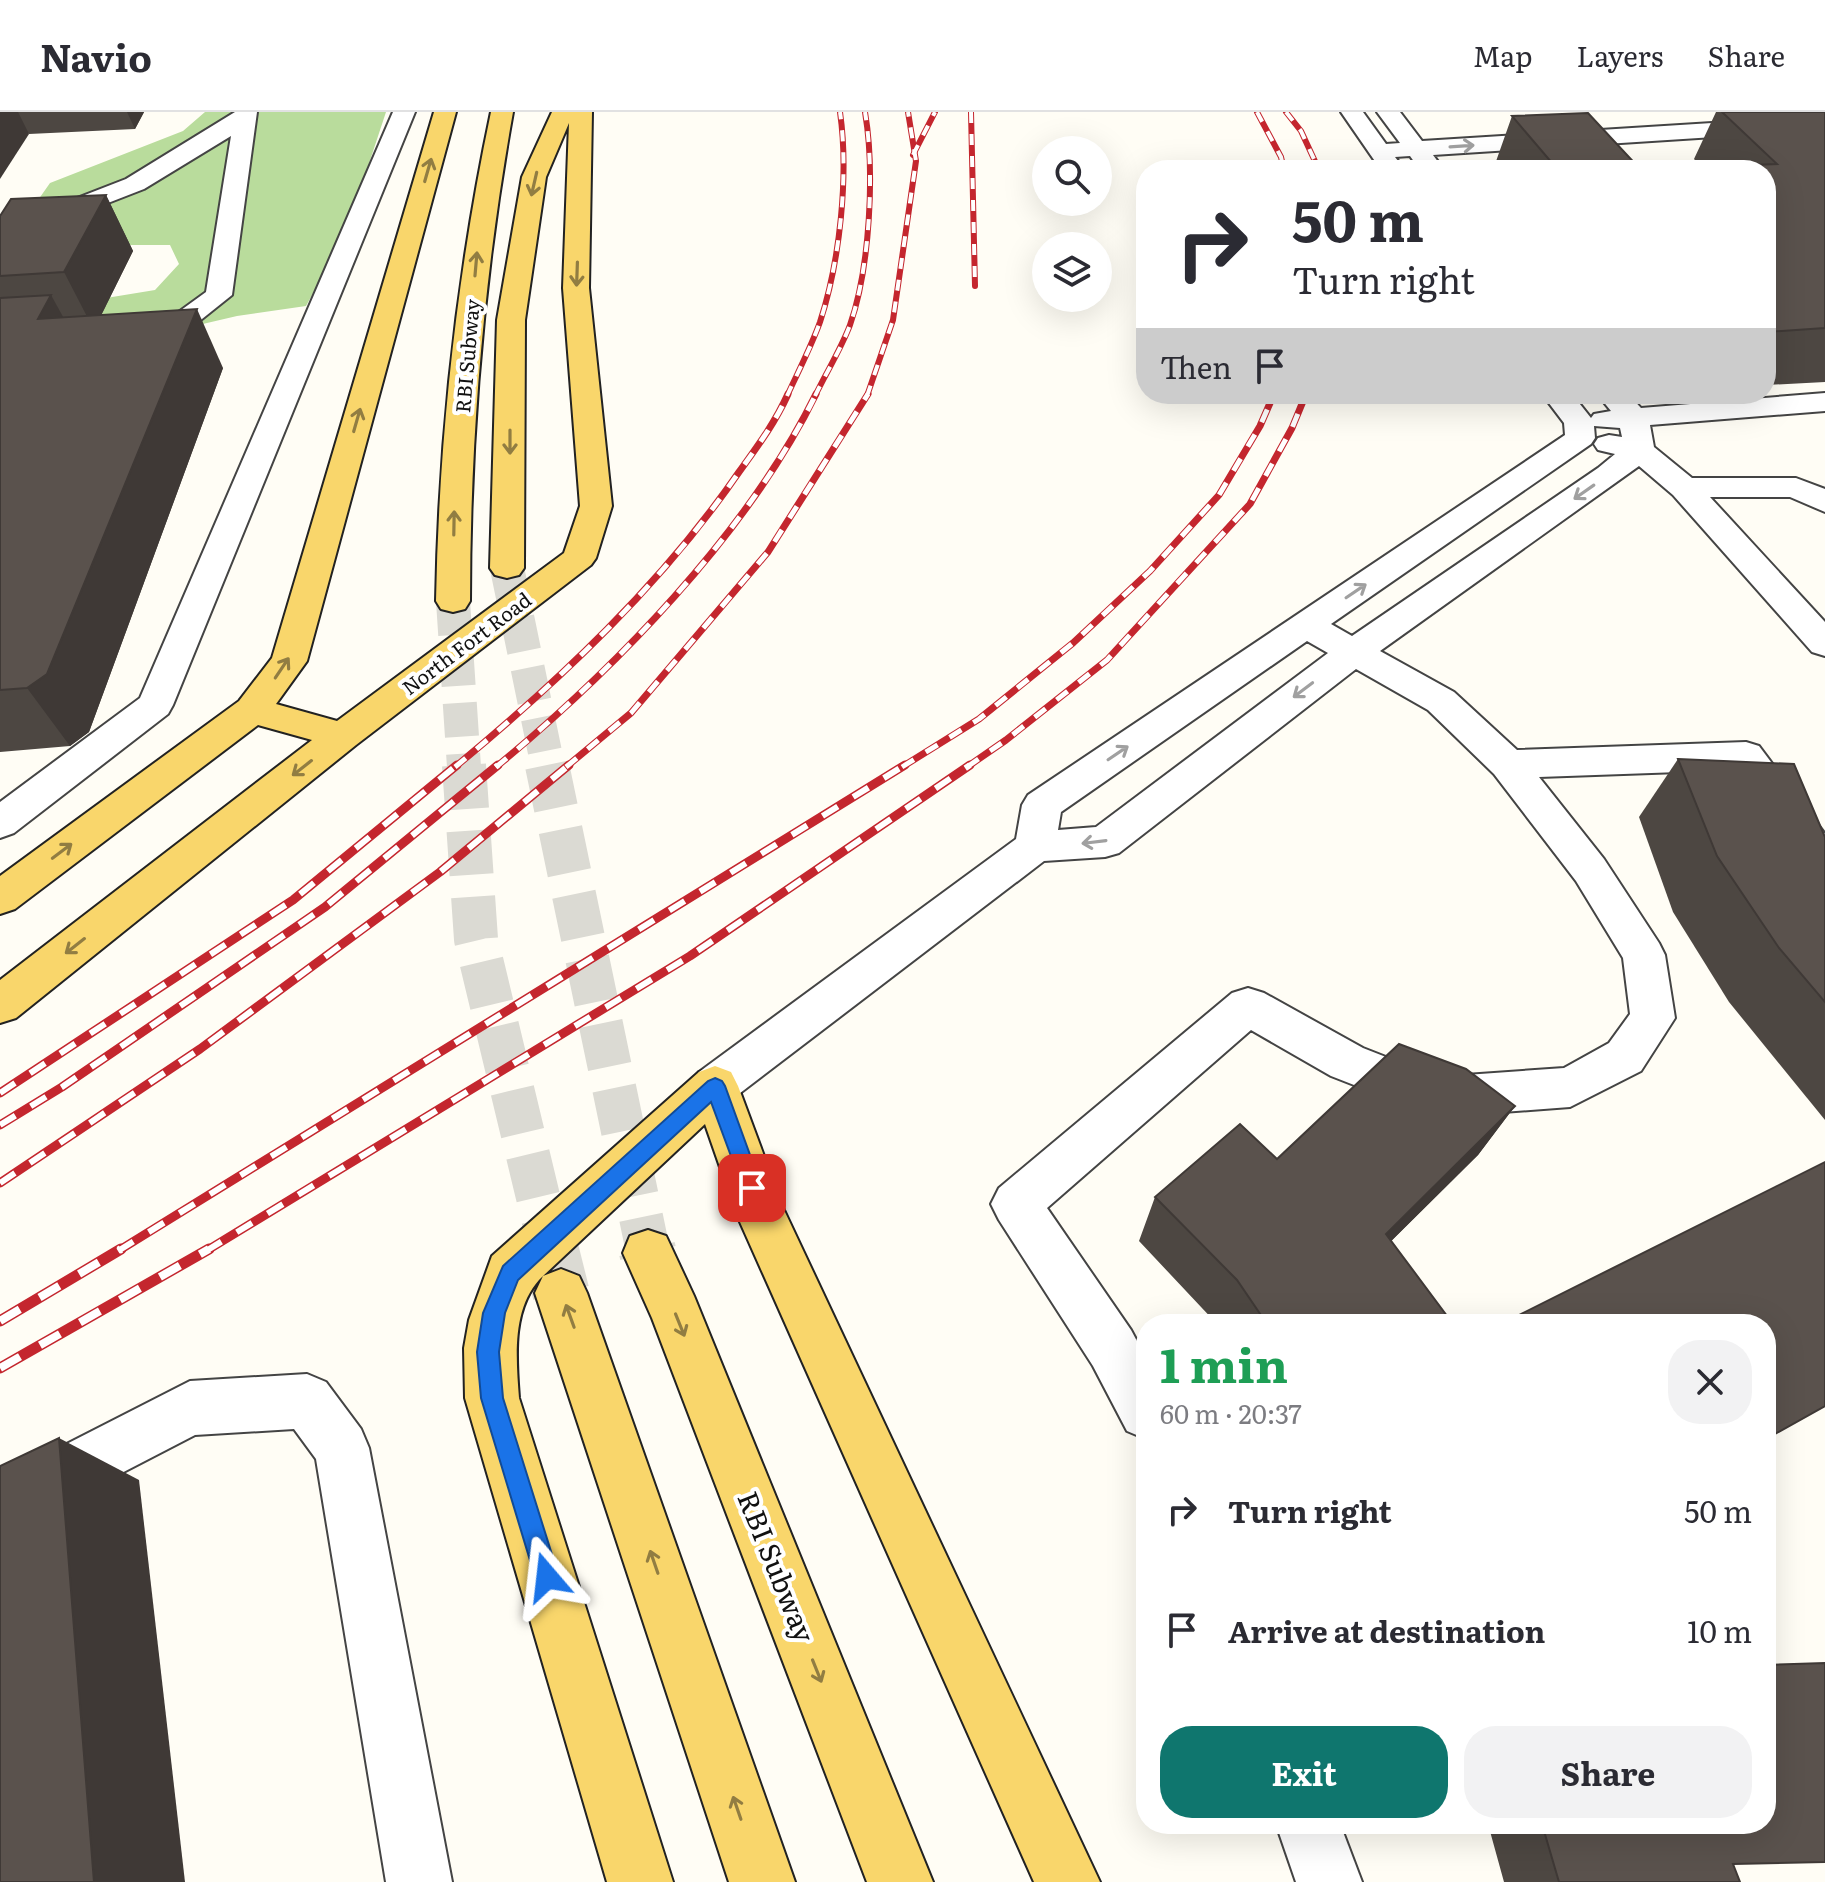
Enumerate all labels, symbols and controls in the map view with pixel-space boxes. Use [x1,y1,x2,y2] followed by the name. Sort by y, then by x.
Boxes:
[40,27,152,84] text: Navio
[1473,34,1532,76] text: Map
[1576,34,1663,76] text: Layers
[1707,34,1785,76] text: Share
[1032,136,1112,312] map controls
[1032,136,1112,216] button: search
[1448,138,1474,153] one-way arrow
[421,157,436,183] one-way arrow
[526,171,541,197] one-way arrow
[1292,176,1424,259] text: 50 m
[1160,192,1264,296] icon: right
[1032,232,1112,312] button: layers
[469,251,484,278] one-way arrow
[1292,252,1475,305] text: Turn right
[569,260,584,287] one-way arrow
[446,297,486,414] street label: RBI Subway
[1160,344,1232,388] text: Then
[1248,344,1292,388] icon: arrive
[351,408,365,433] one-way arrow
[502,428,518,455] one-way arrow
[1573,484,1596,500] one-way arrow
[446,510,462,537] one-way arrow
[1344,582,1366,599] one-way arrow
[395,584,537,701] street label: North Fort Road
[274,658,291,680] one-way arrow
[1293,682,1314,699] one-way arrow
[1106,745,1128,761] one-way arrow
[292,760,313,777] one-way arrow
[1082,835,1108,850] one-way arrow
[51,843,73,860] one-way arrow
[65,937,86,955] one-way arrow
[718,1154,786,1222] pin
[730,1166,774,1210] icon: arrive
[562,1304,576,1329] one-way arrow
[674,1312,688,1337] one-way arrow
[1160,1327,1288,1398] text: 1 min
[1668,1340,1752,1424] button: close
[1160,1393,1302,1432] text: 60 m · 20:37
[728,1484,828,1649] street label: RBI Subway
[1160,1488,1204,1532] icon: right
[1228,1488,1392,1532] text: Turn right
[1684,1488,1752,1532] text: 50 m
[505,1535,589,1619] position arrow
[645,1550,660,1575] one-way arrow
[1160,1608,1204,1652] icon: arrive
[1228,1608,1545,1652] text: Arrive at destination
[1687,1608,1752,1652] text: 10 m
[810,1658,825,1683] one-way arrow
[1160,1726,1448,1818] button: Exit
[1464,1726,1752,1818] button: Share
[729,1796,744,1821] one-way arrow

